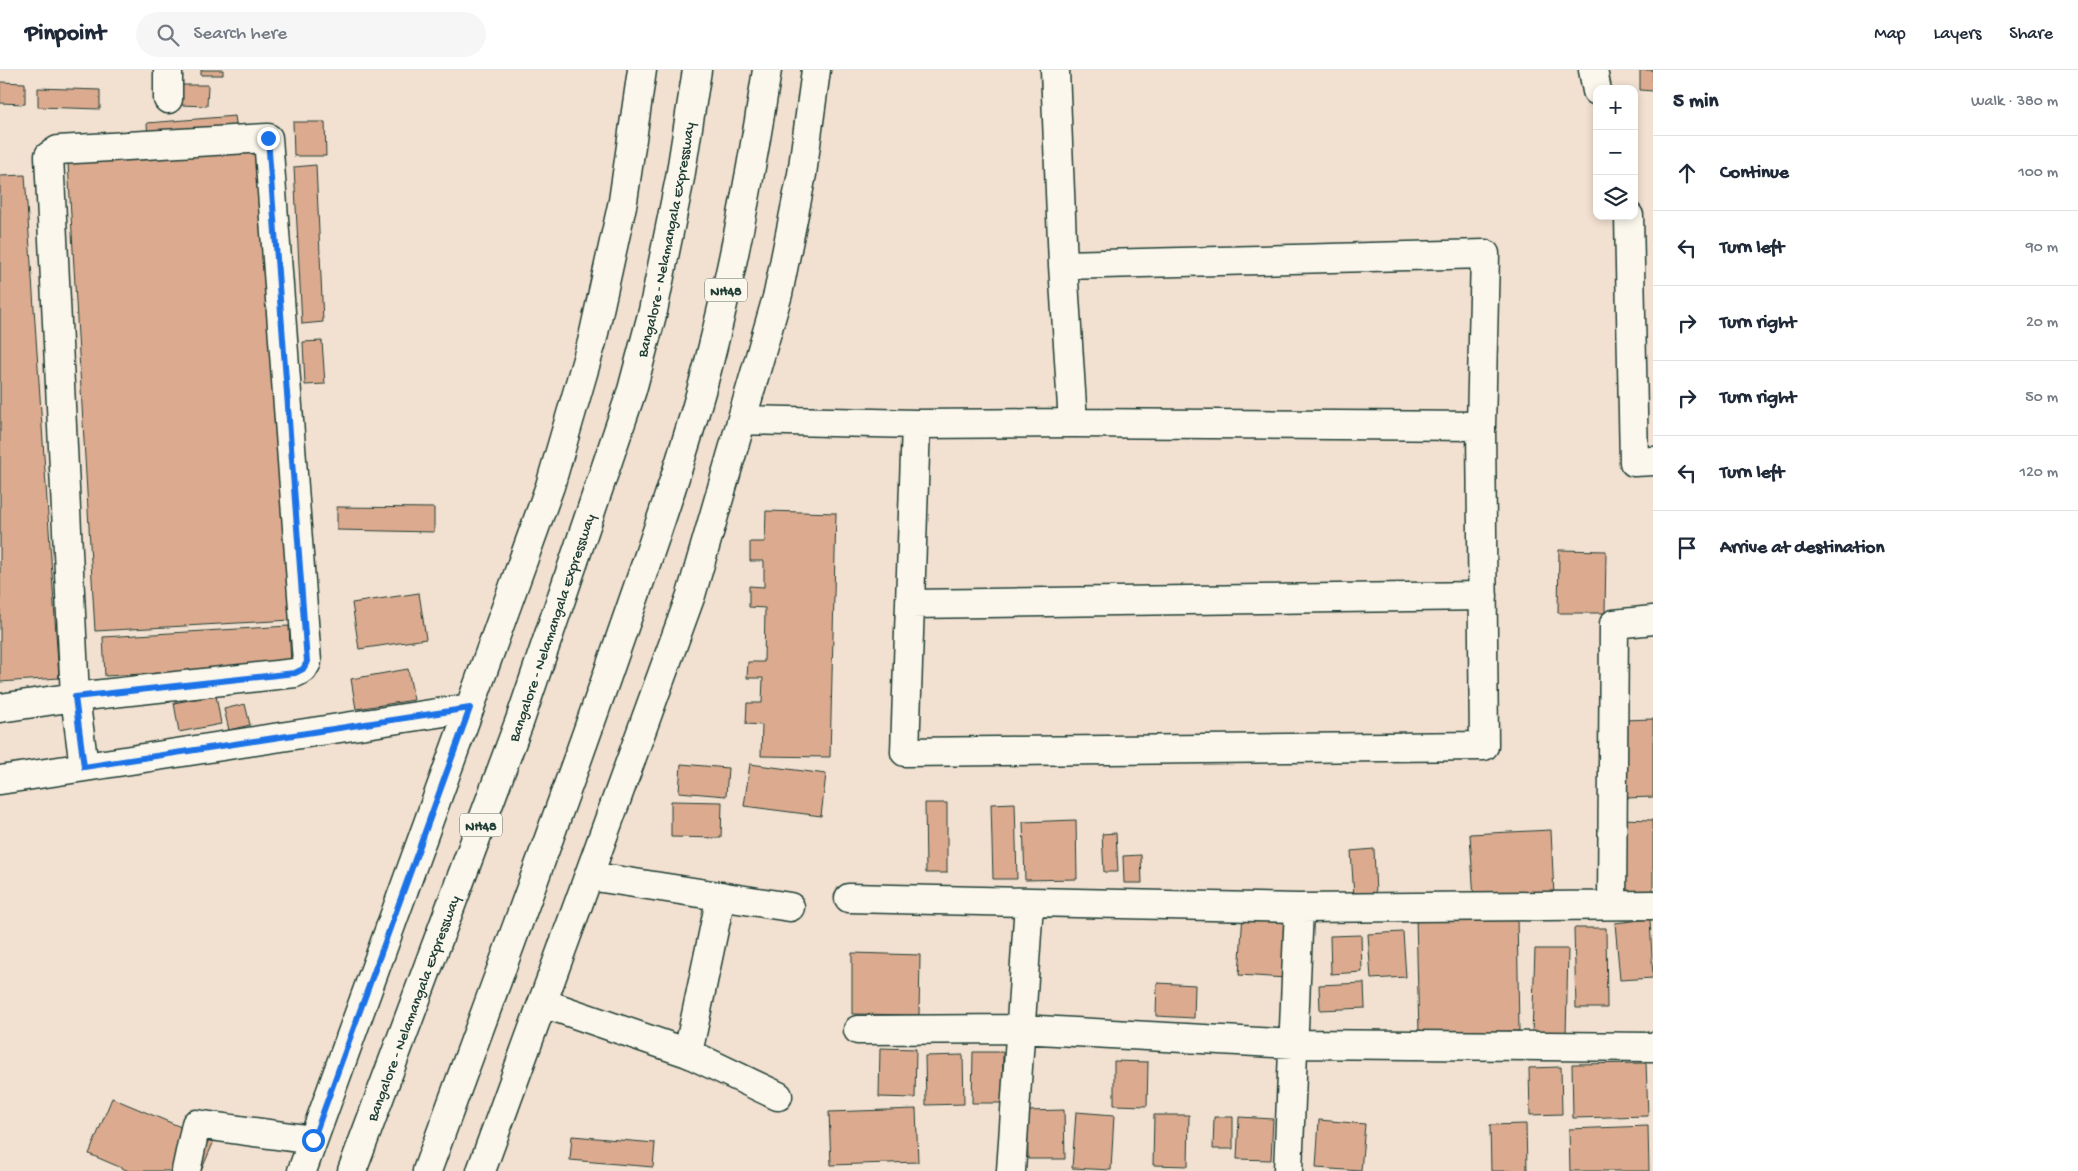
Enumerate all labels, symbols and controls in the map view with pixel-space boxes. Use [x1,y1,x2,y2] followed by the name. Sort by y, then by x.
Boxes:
[136,12,486,57] search box
[25,20,106,49] text: Pinpoint
[154,21,182,49] icon: search
[194,23,287,46] text: Search here
[1874,24,1906,45] text: Map
[1934,24,1981,45] text: Layers
[2009,24,2053,45] text: Share
[1593,85,1638,220] map controls
[1593,85,1638,130] button: +
[1673,90,1718,115] text: 5 min
[1971,93,2058,112] text: Walk · 380 m
[634,120,700,360] street label: Bangalore - Nelamangala Expressway
[257,127,280,150] route end
[1593,130,1638,175] button: −
[1673,159,1701,187] icon: ahead
[1720,162,1789,185] text: Continue
[2018,164,2058,183] text: 100 m
[1593,175,1638,220] button: layers
[1673,234,1701,262] icon: left
[1720,237,1784,260] text: Turn left
[2026,239,2058,258] text: 90 m
[705,278,747,302] road number: NH48
[1673,309,1701,337] icon: right
[1720,312,1796,335] text: Turn right
[2026,314,2058,333] text: 20 m
[1673,384,1701,412] icon: right
[1720,387,1796,410] text: Turn right
[2025,389,2058,408] text: 50 m
[1673,459,1701,487] icon: left
[1720,462,1784,485] text: Turn left
[2019,464,2058,483] text: 120 m
[505,511,601,745] street label: Bangalore - Nelamangala Expressway
[1673,534,1701,562] icon: arrive
[1720,537,1884,560] text: Arrive at destination
[460,814,502,836] road number: NH48
[364,893,465,1125] street label: Bangalore - Nelamangala Expressway
[302,1129,325,1152] route start

